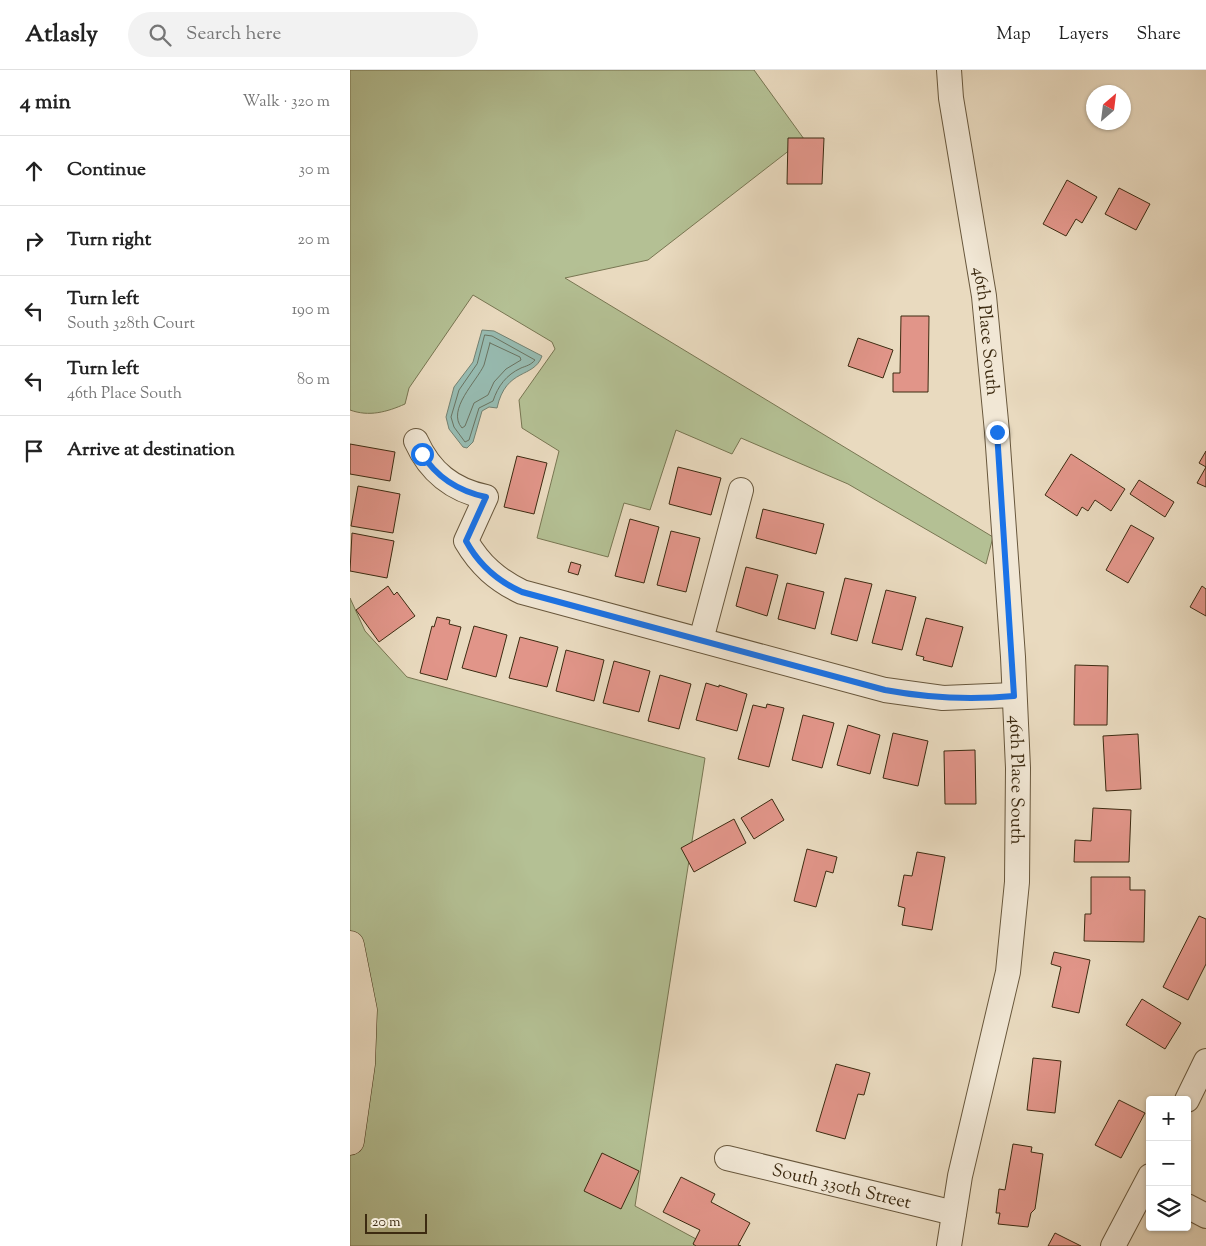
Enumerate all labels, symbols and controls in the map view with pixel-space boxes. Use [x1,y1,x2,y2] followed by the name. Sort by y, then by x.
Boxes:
[128,12,478,57] search box
[25,18,98,52] text: Atlasly
[146,21,174,49] icon: search
[186,21,281,48] text: Search here
[996,22,1031,48] text: Map
[1059,22,1109,48] text: Layers
[1137,22,1181,48] text: Share
[1086,85,1131,130] north arrow
[20,88,71,118] text: 4 min
[243,91,330,114] text: Walk · 320 m
[20,157,48,185] icon: ahead
[67,157,146,184] text: Continue
[299,159,330,182] text: 30 m
[20,227,48,255] icon: right
[67,227,151,254] text: Turn right
[297,229,330,252] text: 20 m
[964,265,1005,397] street label: 46th Place South
[67,286,139,313] text: Turn left
[20,297,48,325] icon: left
[292,299,330,322] text: 190 m
[67,313,195,336] text: South 328th Court
[67,356,139,383] text: Turn left
[20,367,48,395] icon: left
[297,369,330,392] text: 80 m
[67,383,182,406] text: 46th Place South
[986,421,1009,444] route end
[20,437,48,465] icon: arrive
[67,437,235,464] text: Arrive at destination
[411,443,434,466] route start
[1001,715,1029,845] street label: 46th Place South
[1146,1096,1191,1231] map controls
[1146,1096,1191,1141] button: +
[1146,1141,1191,1186] button: −
[769,1158,914,1217] street label: South 330th Street
[1146,1186,1191,1231] button: layers
[365,1211,428,1234] scale bar
[372,1213,401,1233] text: 20 m

